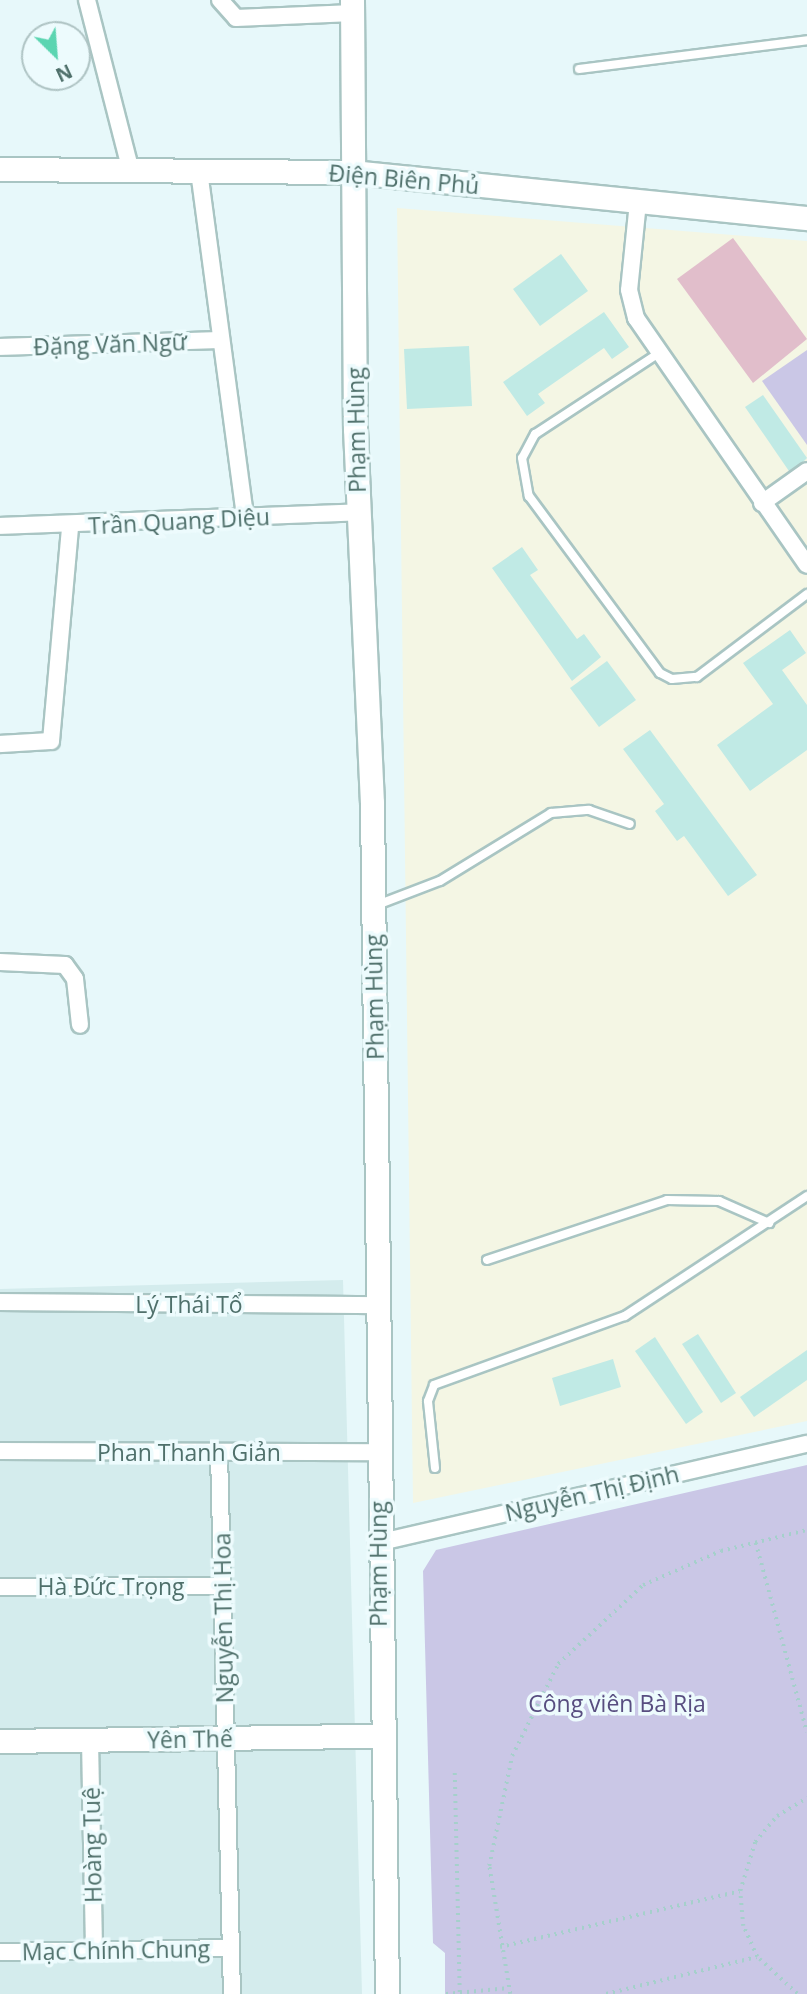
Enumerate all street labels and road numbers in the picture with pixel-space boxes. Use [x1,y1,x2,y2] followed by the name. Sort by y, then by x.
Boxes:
[327,159,481,199] street label: Điện Biên Phủ
[33,328,187,360] street label: Đặng Văn Ngữ
[341,367,371,493] street label: Phạm Hùng
[88,502,270,540] street label: Trần Quang Diệu
[359,934,389,1060] street label: Phạm Hùng
[135,1290,243,1318] street label: Lý Thái Tổ
[97,1438,281,1466] street label: Phan Thanh Giản
[502,1460,682,1526] street label: Nguyễn Thị Định
[364,1501,392,1627] street label: Phạm Hùng
[208,1532,238,1704] street label: Nguyễn Thị Hoa
[37,1572,185,1600] street label: Hà Đức Trọng
[147,1724,233,1754] street label: Yên Thế
[77,1787,107,1903] street label: Hoàng Tuệ
[22,1935,210,1965] street label: Mạc Chính Chung

